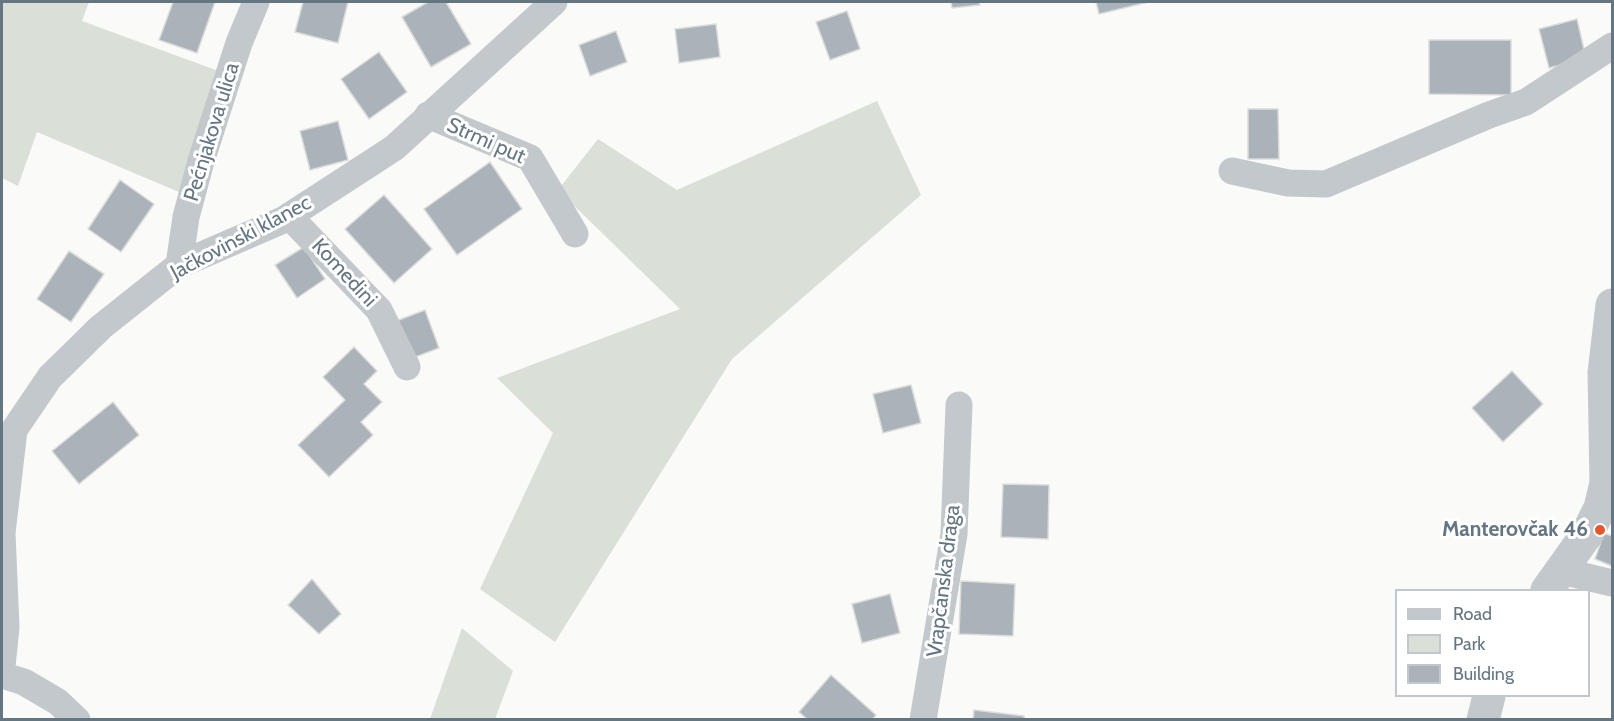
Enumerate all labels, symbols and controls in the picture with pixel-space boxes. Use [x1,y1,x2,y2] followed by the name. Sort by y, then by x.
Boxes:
[179,60,245,204] street label: Pećnjakova ulica
[443,113,529,169] street label: Strmi put
[167,190,315,286] street label: Jačkovinski klanec
[306,234,382,312] street label: Komedini
[922,503,966,659] street label: Vrapčanska draga
[1442,517,1588,543] place label: Manterovčak 46
[1593,523,1607,537] marker: Manterovčak 46
[1395,589,1590,697] legend
[1453,603,1492,625] text: Road
[1453,633,1485,655] text: Park
[1453,663,1514,685] text: Building

